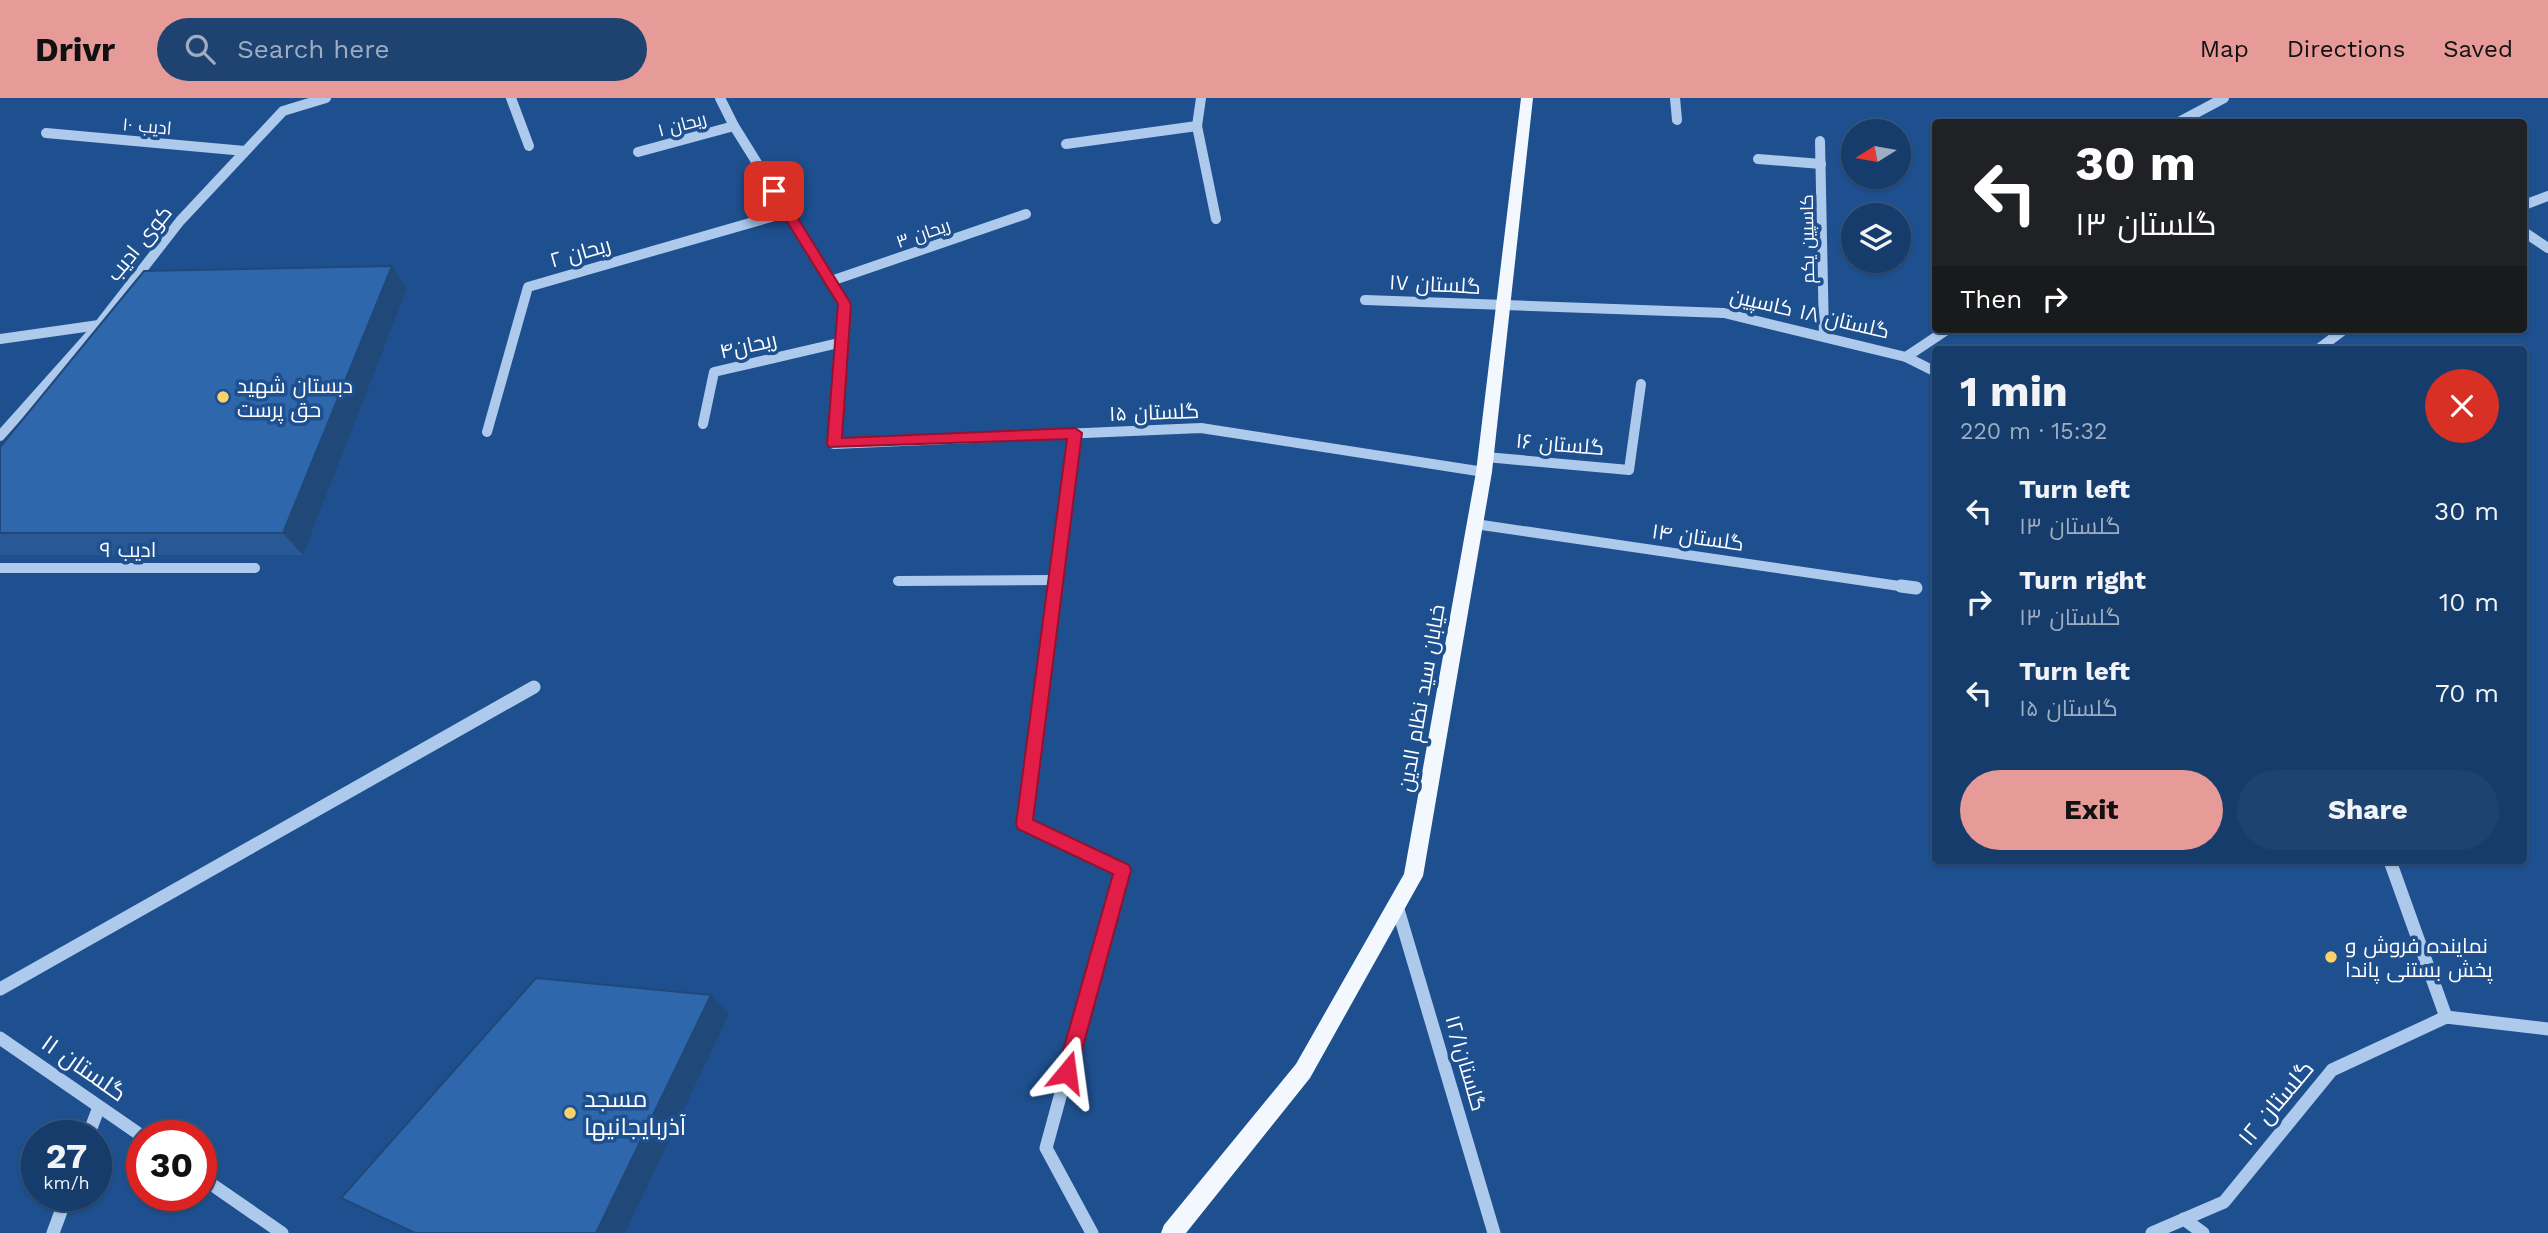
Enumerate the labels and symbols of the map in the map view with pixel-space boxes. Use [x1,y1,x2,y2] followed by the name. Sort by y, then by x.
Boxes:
[655,107,709,142] street label: ریحان ۱
[122,113,172,139] street label: ادیب ۱۰
[1841,119,1911,189] north arrow
[744,161,804,221] pin
[1796,194,1820,284] street label: کاسپین یکم
[101,200,178,286] street label: کوی ادیب
[893,214,953,253] street label: ریحان ۳
[547,231,614,274] street label: ریحان ۲
[1388,269,1481,300] street label: گلستان ۱۷
[1728,283,1892,344] street label: گلستان ۱۸ کاسپین
[717,326,779,365] street label: ریحان۴
[237,373,353,424] place label: دبستان شهید حق پرست
[215,389,231,405] marker: دبستان شهید حق پرست
[1109,398,1200,427] street label: گلستان ۱۵
[1515,428,1605,461] street label: گلستان ۱۶
[1650,518,1746,557] street label: گلستان ۱۴
[100,537,156,562] street label: ادیب ۹
[1392,602,1452,794] street label: خیابان سید نظام الدین
[2345,933,2493,984] place label: نماینده فروش و پخش بستنی پاندا
[2323,949,2339,965] marker: نماینده فروش و پخش بستنی پاندا
[1439,1012,1492,1114] street label: گلستان۱۲/۱
[36,1029,132,1107] street label: گلستان ۱۱
[1030,1035,1104,1109] position arrow
[2232,1055,2320,1151] street label: گلستان ۱۲
[584,1085,687,1141] place label: مسجد آذربایجانیها
[562,1105,578,1121] marker: مسجد آذربایجانیها
[126,1120,217,1211] speed limit sign: 30

